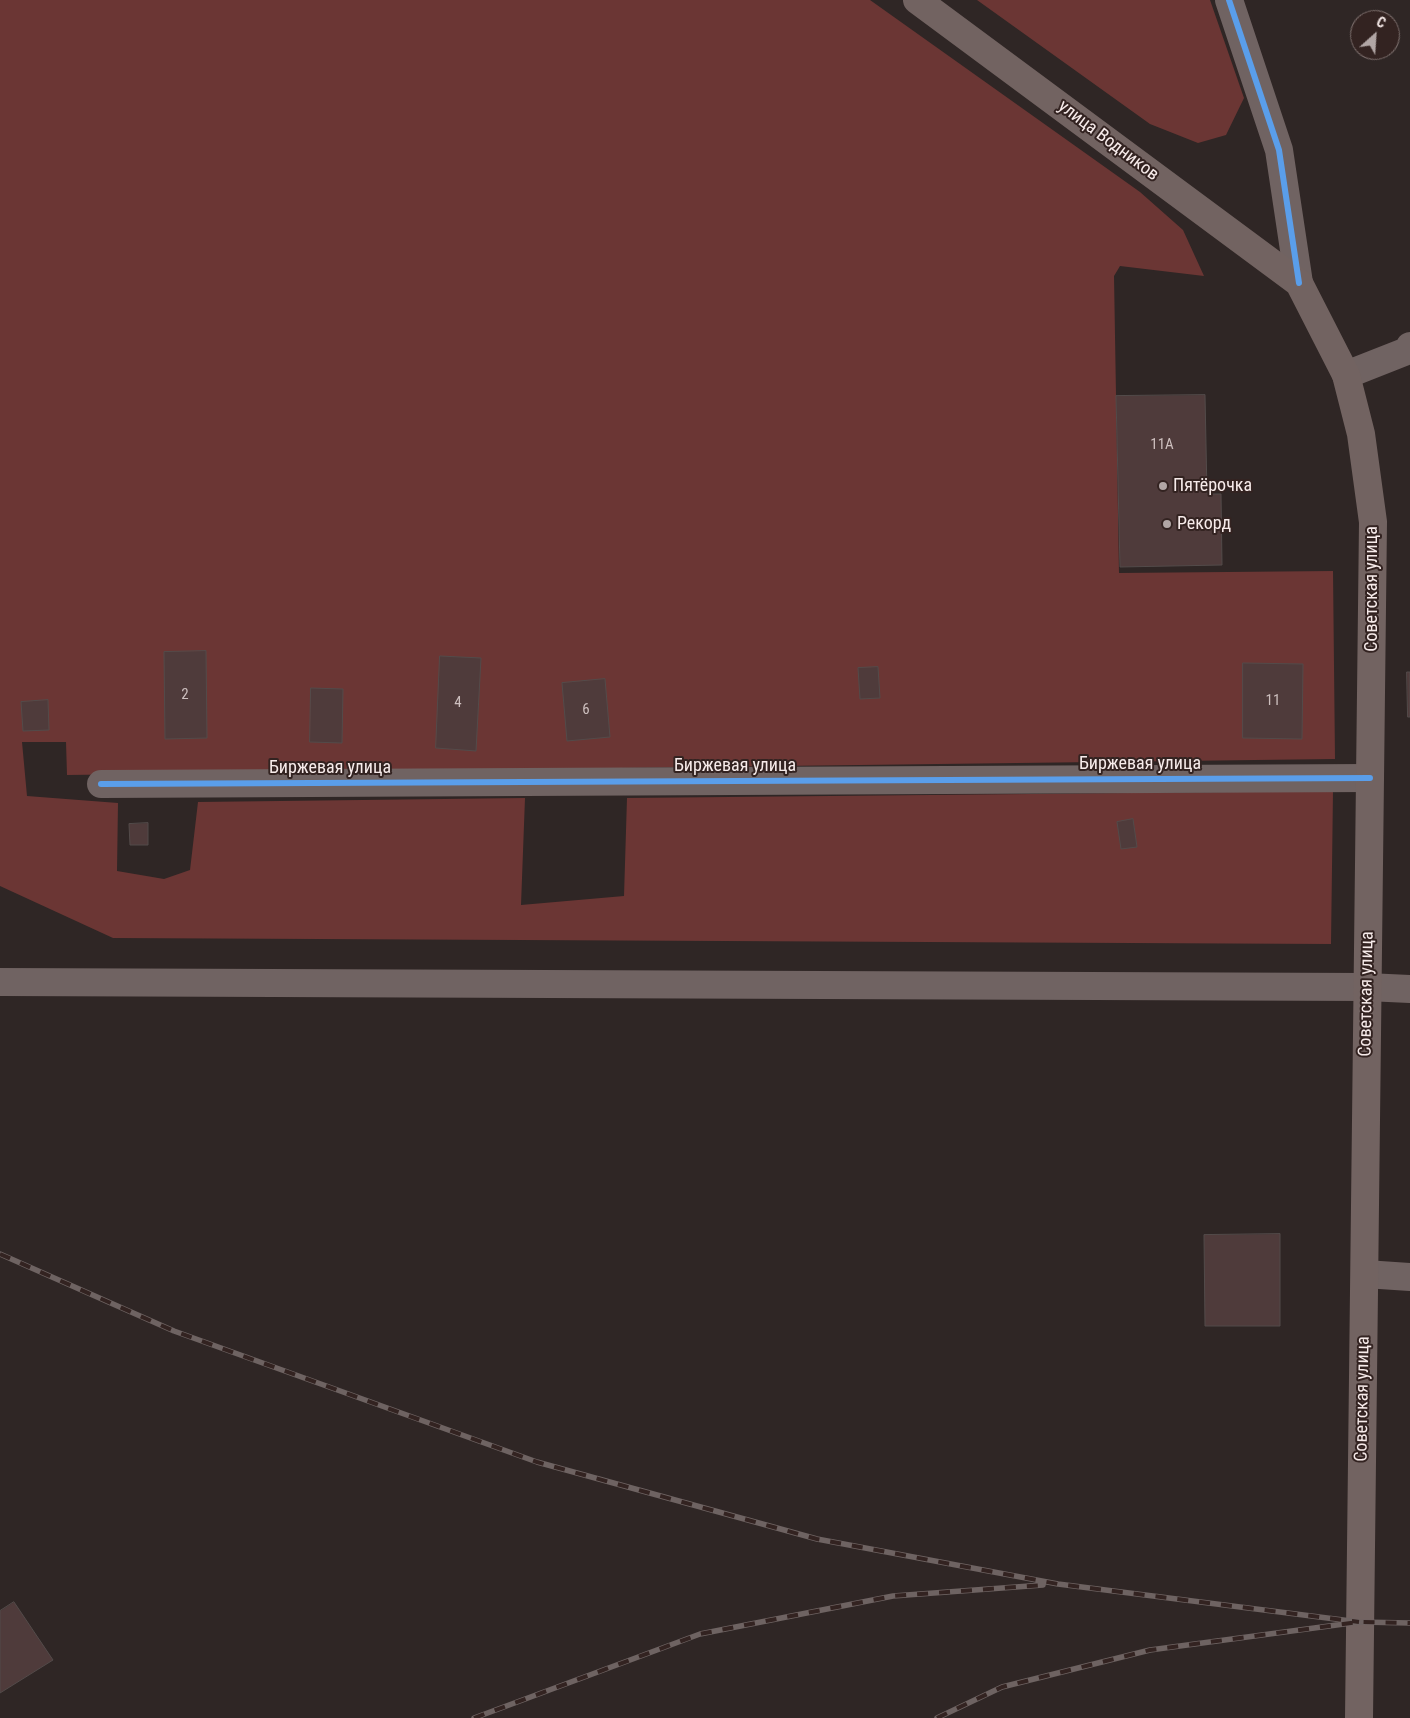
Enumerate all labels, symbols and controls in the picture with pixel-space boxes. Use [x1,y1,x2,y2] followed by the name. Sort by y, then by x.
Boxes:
[1350,10,1400,60] north arrow
[1374,13,1388,31] text: С
[1053,96,1163,186] street label: улица Водников
[1150,436,1174,454] house number: 11А
[1173,475,1252,497] place label: Пятёрочка
[1157,480,1169,492] marker: Пятёрочка
[1177,513,1231,535] place label: Рекорд
[1161,518,1173,530] marker: Рекорд
[1361,526,1383,652] street label: Советская улица
[181,686,189,704] house number: 2
[1266,692,1280,710] house number: 11
[454,694,462,712] house number: 4
[582,701,590,719] house number: 6
[1079,753,1201,775] street label: Биржевая улица
[674,755,796,777] street label: Биржевая улица
[269,757,391,779] street label: Биржевая улица
[1355,931,1379,1057] street label: Советская улица
[1351,1336,1375,1462] street label: Советская улица

